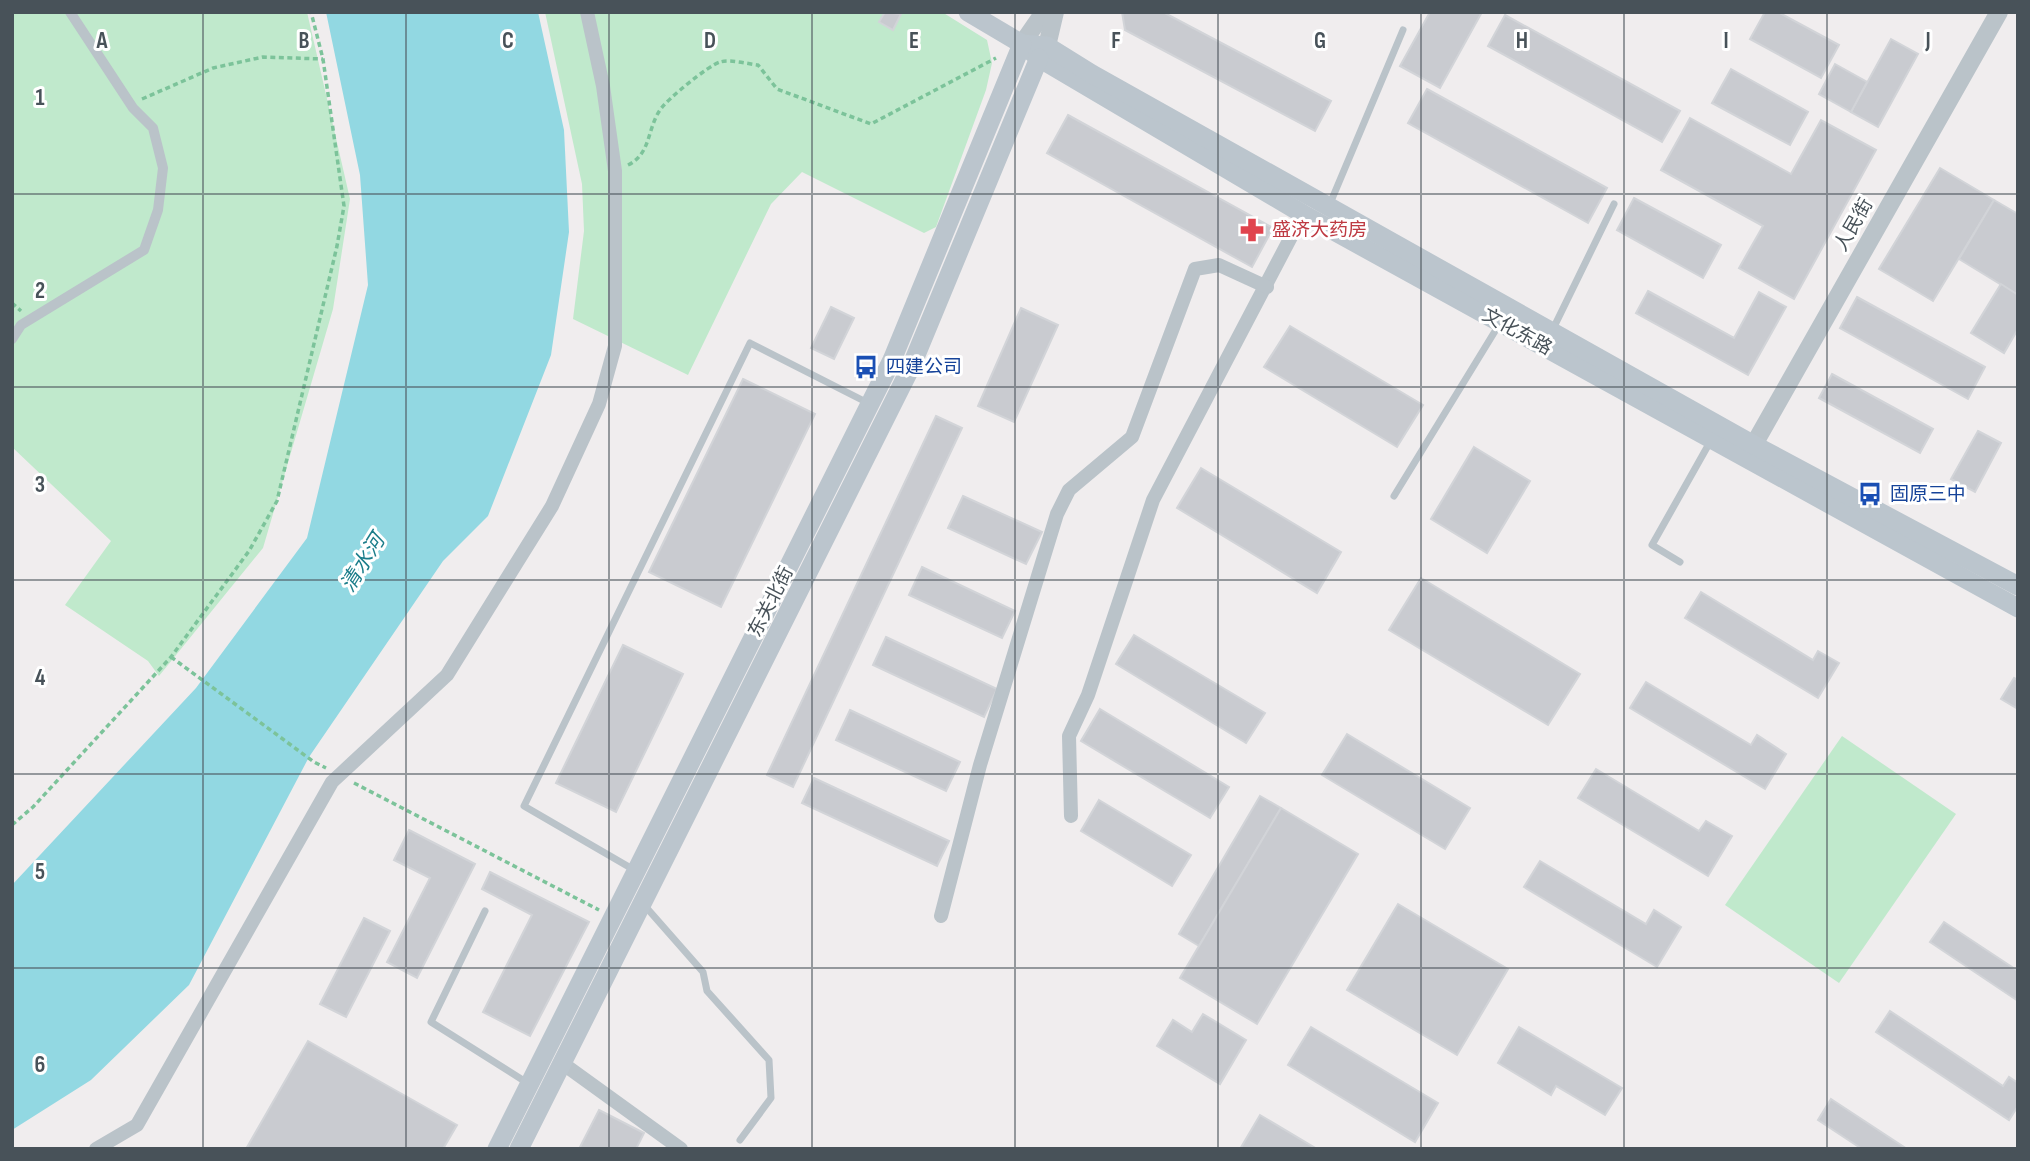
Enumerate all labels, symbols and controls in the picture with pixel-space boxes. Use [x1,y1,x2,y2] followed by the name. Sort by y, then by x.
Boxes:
[96,27,109,55] text: A
[299,27,310,55] text: B
[502,27,514,55] text: C
[704,27,716,55] text: D
[909,27,919,55] text: E
[1111,27,1121,55] text: F
[1314,27,1326,55] text: G
[1516,27,1528,55] text: H
[1723,27,1729,55] text: I
[1924,27,1931,55] text: J
[35,84,45,112] text: 1
[1830,195,1878,255] street label: 人民街
[1238,216,1266,244] pharmacy icon: 盛济大药房
[1272,219,1367,242] place label: 盛济大药房
[35,277,45,305] text: 2
[1478,304,1556,360] street label: 文化东路
[852,353,880,381] bus stop icon: 四建公司
[886,356,962,379] place label: 四建公司
[35,471,45,499] text: 3
[1856,480,1884,508] bus stop icon: 固原三中
[1890,483,1966,506] place label: 固原三中
[336,526,392,596] water label: 清水河
[743,563,799,641] street label: 东关北街
[35,664,46,692] text: 4
[35,858,45,886] text: 5
[35,1051,45,1079] text: 6

